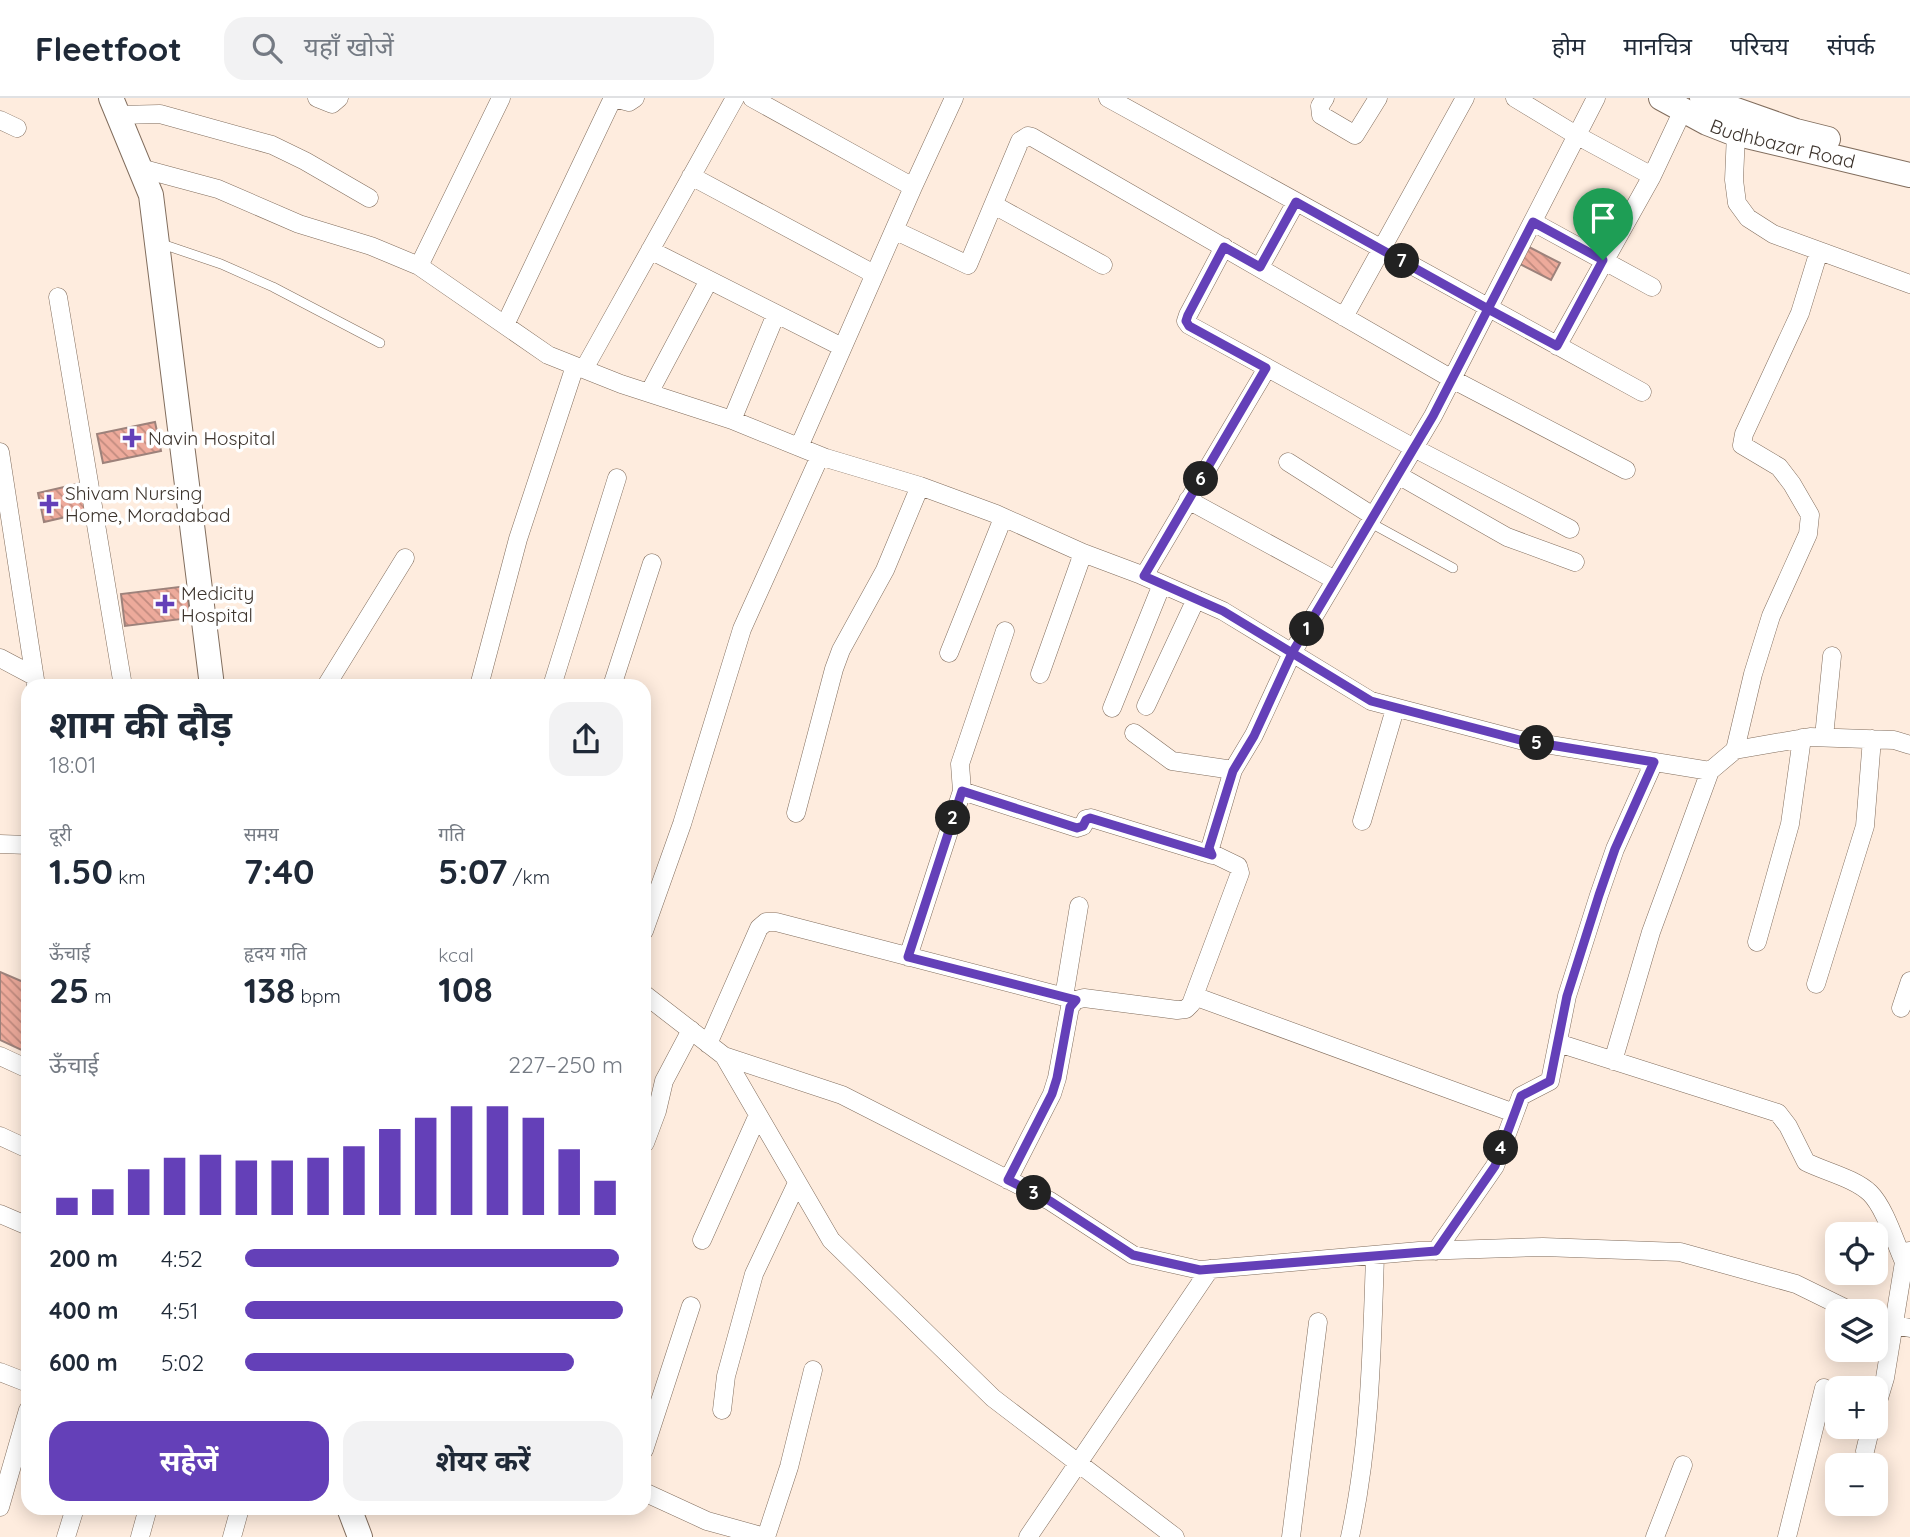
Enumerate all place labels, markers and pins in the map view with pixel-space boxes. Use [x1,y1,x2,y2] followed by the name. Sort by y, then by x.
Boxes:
[1573,188,1633,260] pin
[1384,244,1420,278] pin: 7
[148,426,275,450] place label: Navin Hospital
[122,428,142,448] marker: Navin Hospital
[1184,462,1218,496] pin: 6
[65,481,230,527] place label: Shivam Nursing Home, Moradabad
[39,494,59,514] marker: Shivam Nursing Home, Moradabad
[181,581,254,627] place label: Medicity Hospital
[155,594,175,614] marker: Medicity Hospital
[1290,612,1324,646] pin: 1
[1520,726,1554,760] pin: 5
[936,800,970,836] pin: 2
[1484,1130,1518,1166] pin: 4
[1016,1176,1052,1210] pin: 3

